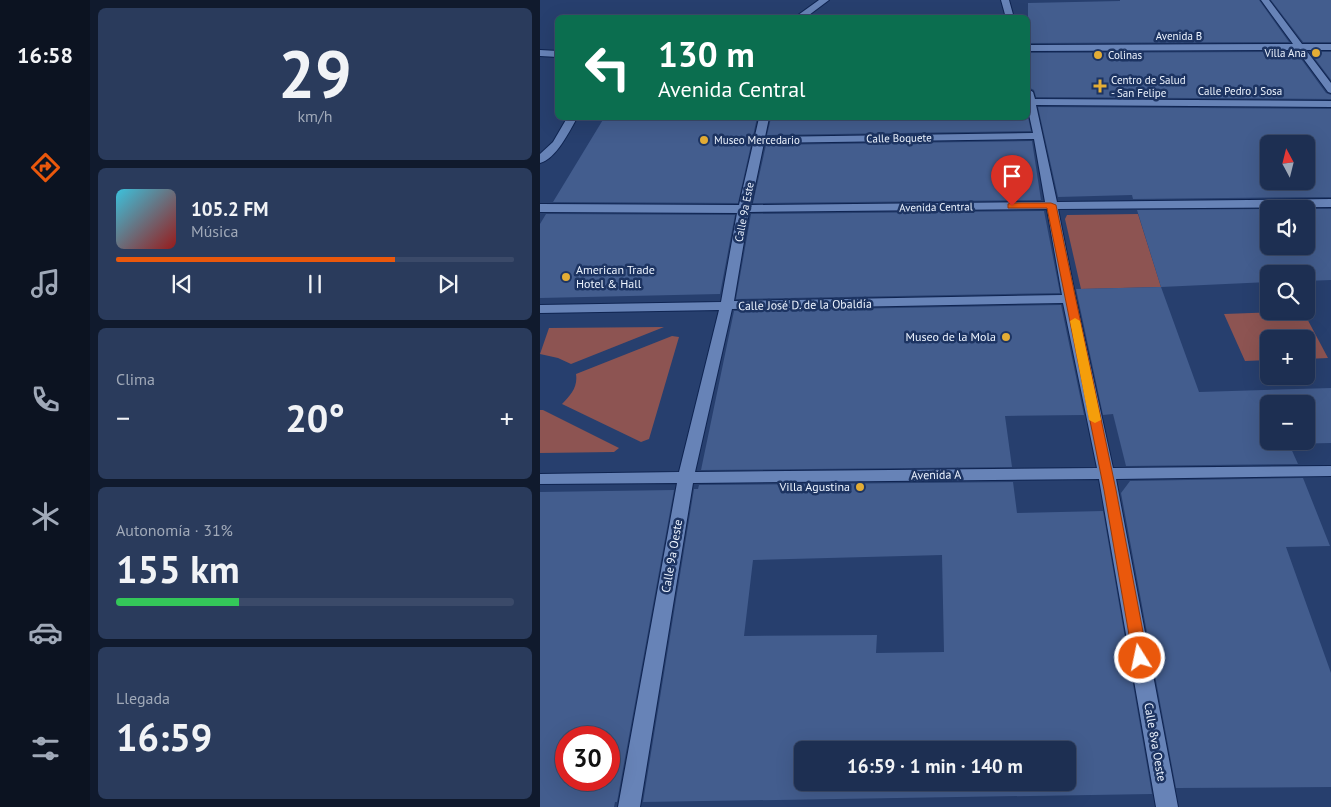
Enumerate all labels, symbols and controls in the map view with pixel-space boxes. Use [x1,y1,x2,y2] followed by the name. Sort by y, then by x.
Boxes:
[1156,29,1202,43] street label: Avenida B
[278,31,352,115] text: 29
[658,31,755,77] text: 130 m
[575,35,640,100] icon: left
[17,41,73,69] text: 16:58
[1263,46,1306,60] place label: Villa Ana
[1310,47,1322,59] marker: Villa Ana
[1108,48,1142,62] place label: Colinas
[1092,49,1104,61] marker: Colinas
[1111,73,1186,100] place label: Centro de Salud - San Felipe
[658,75,805,103] text: Avenida Central
[1093,79,1107,93] marker: Centro de Salud - San Felipe
[1198,84,1282,98] street label: Calle Pedro J Sosa
[297,106,333,126] text: km/h
[866,130,932,146] street label: Calle Boquete
[714,133,800,147] place label: Museo Mercedario
[698,134,710,146] marker: Museo Mercedario
[1260,135,1315,190] north arrow
[1260,135,1315,450] map controls
[28,150,63,185] icon: directions
[991,155,1033,206] pin
[998,162,1026,190] icon: arrive
[731,181,757,243] street label: Calle 9a Este
[191,197,268,221] text: 105.2 FM
[899,199,974,215] street label: Avenida Central
[1260,200,1315,255] button: sound
[191,221,238,241] text: Música
[576,262,655,291] place label: American Trade Hotel & Hall
[1260,265,1315,320] button: search
[28,266,63,301] icon: music
[168,270,196,298] icon: previous
[301,270,329,298] icon: pause
[434,270,462,298] icon: next
[560,271,572,283] marker: American Trade Hotel & Hall
[738,296,872,313] street label: Calle José D. de la Obaldía
[906,329,996,344] place label: Museo de la Mola
[1260,330,1315,385] button: +
[1000,331,1012,343] marker: Museo de la Mola
[116,369,155,389] text: Clima
[28,382,63,417] icon: phone
[285,393,345,442] text: 20°
[1260,395,1315,450] button: −
[116,399,130,436] text: −
[500,399,514,436] text: +
[911,467,961,482] street label: Avenida A
[779,479,850,494] place label: Villa Agustina
[854,481,866,493] marker: Villa Agustina
[28,499,63,534] icon: climate
[658,518,685,594] street label: Calle 9a Oeste
[116,520,233,540] text: Autonomía · 31%
[116,544,240,593] text: 155 km
[28,615,63,650] icon: car
[1113,631,1165,683] position arrow
[116,688,170,708] text: Llegada
[1141,701,1170,783] street label: Calle 8va Oeste
[116,712,212,761] text: 16:59
[555,726,620,791] speed limit sign: 30
[28,731,63,766] icon: filters
[847,754,1023,778] text: 16:59 · 1 min · 140 m

